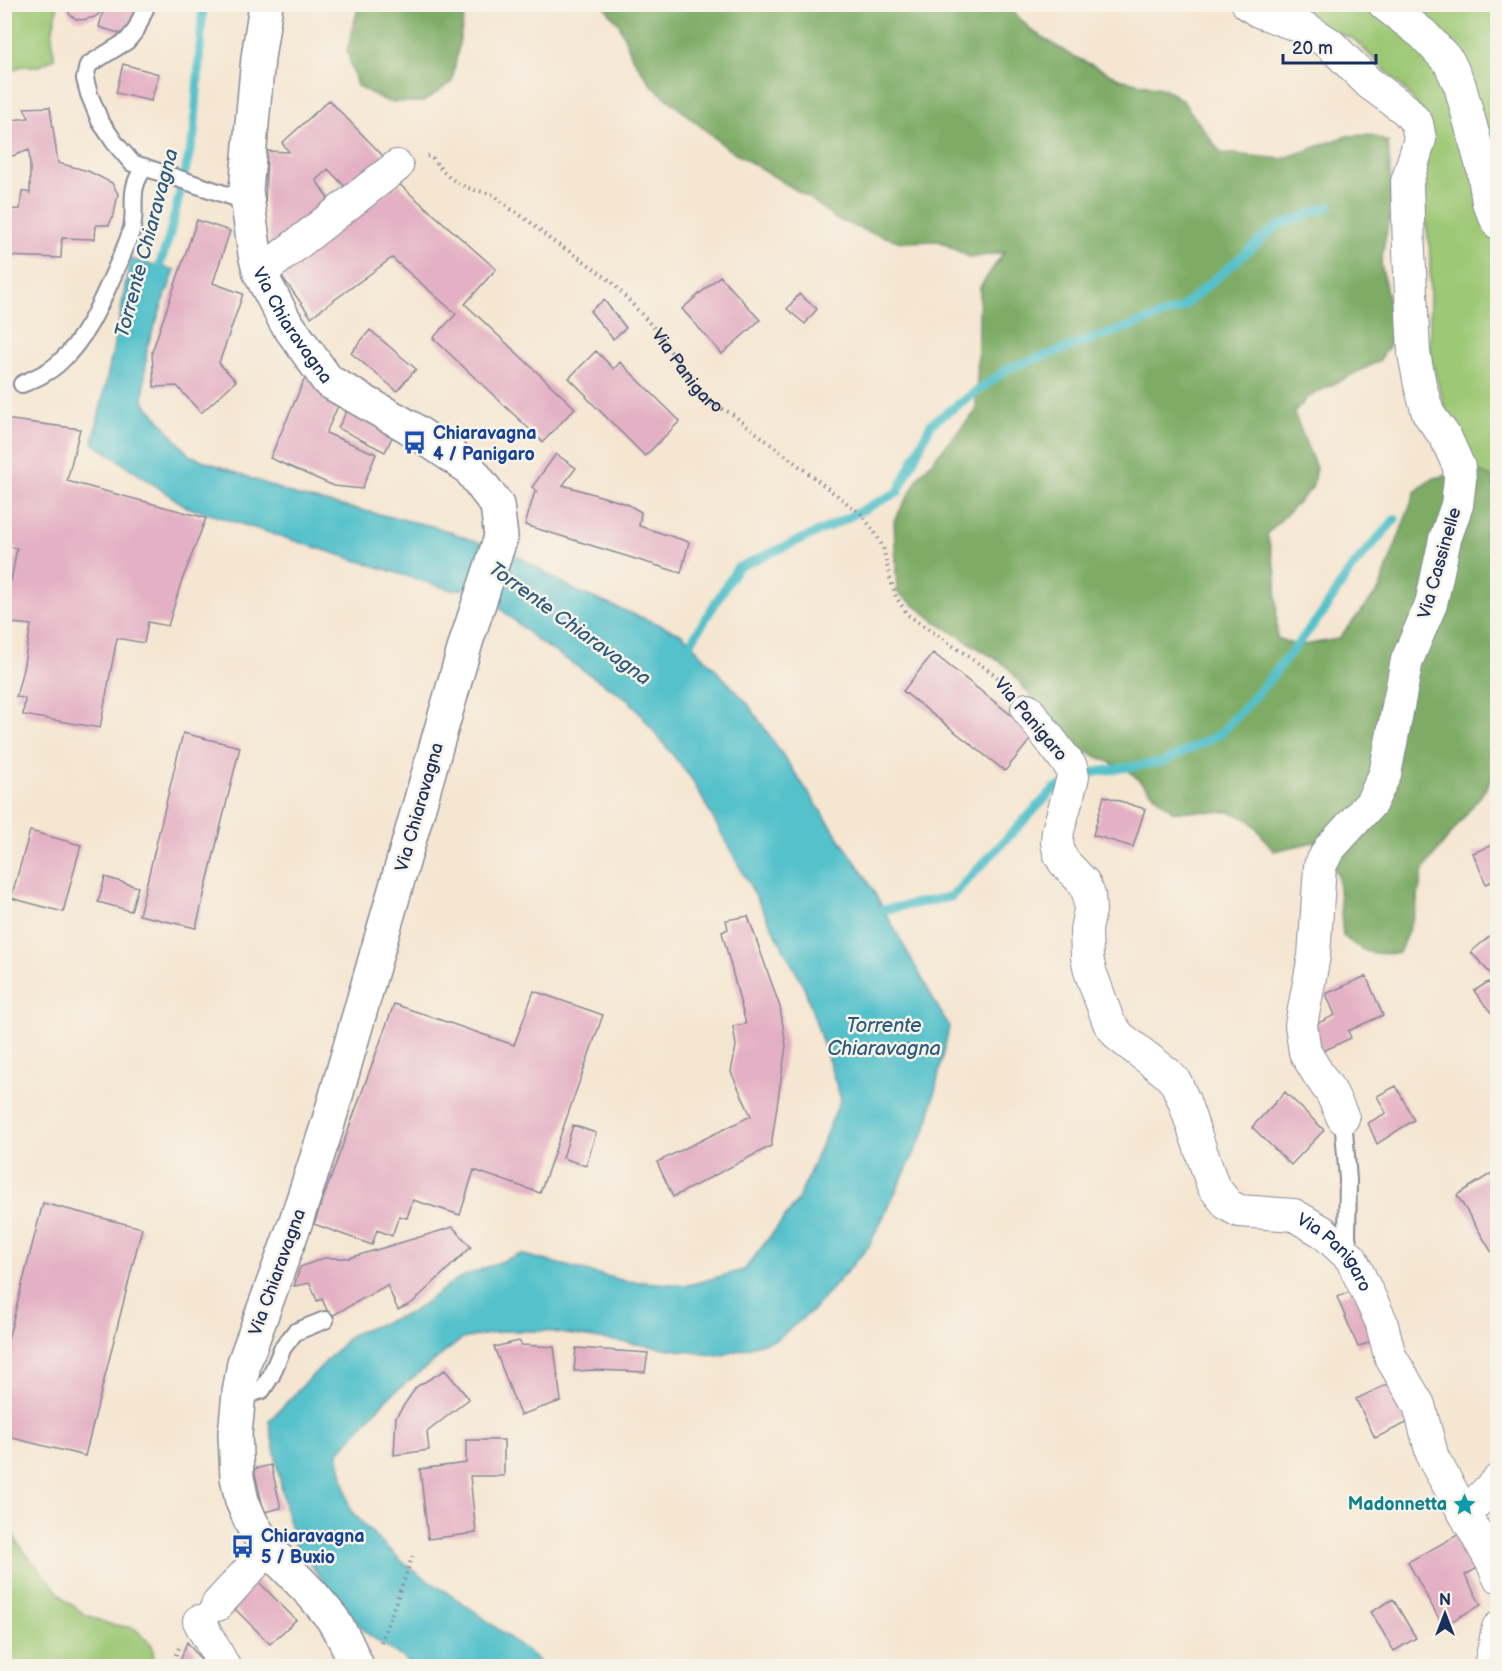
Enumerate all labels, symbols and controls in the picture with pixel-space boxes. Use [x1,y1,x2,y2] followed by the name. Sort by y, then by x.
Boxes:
[1283,27,1376,65] scale bar
[1292,38,1333,59] text: 20 m
[110,146,184,340] water label: Torrente Chiaravagna
[248,264,336,388] street label: Via Chiaravagna
[647,325,726,418] street label: Via Panigaro
[433,423,537,465] place label: Chiaravagna 4 / Panigaro
[402,430,428,456] bus stop icon: Chiaravagna 4 / Panigaro
[1414,505,1465,621] street label: Via Cassinelle
[484,557,655,691] water label: Torrente Chiaravagna
[990,673,1072,765] street label: Via Panigaro
[391,740,448,874] street label: Via Chiaravagna
[827,1014,941,1061] water label: Torrente Chiaravagna
[245,1206,310,1338] street label: Via Chiaravagna
[1293,1209,1375,1295] street label: Via Panigaro
[1452,1491,1478,1517] place icon: Madonnetta
[1348,1494,1447,1515] place label: Madonnetta
[261,1526,365,1568] place label: Chiaravagna 5 / Buxio
[230,1533,256,1559] bus stop icon: Chiaravagna 5 / Buxio
[1415,1584,1475,1644] north arrow
[1439,1591,1451,1610] text: N

